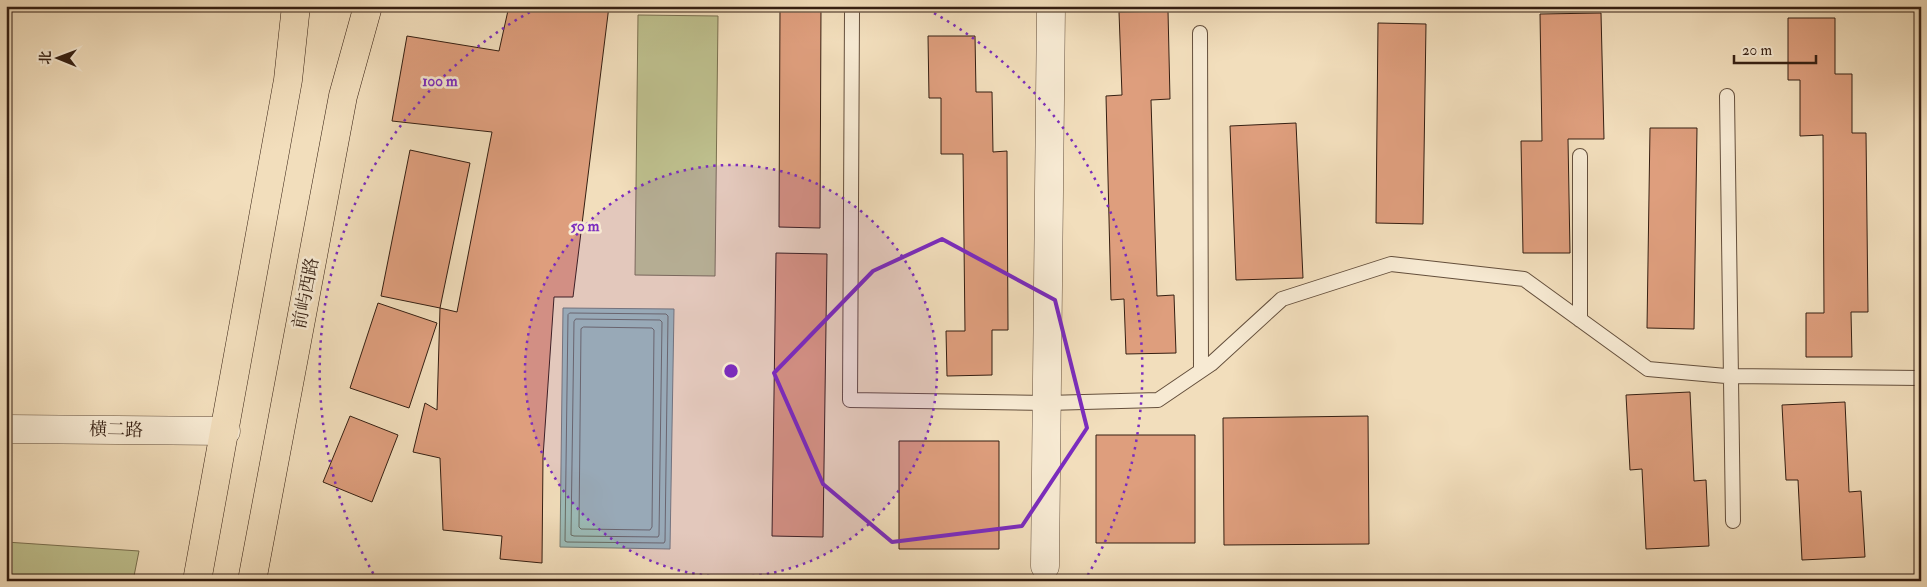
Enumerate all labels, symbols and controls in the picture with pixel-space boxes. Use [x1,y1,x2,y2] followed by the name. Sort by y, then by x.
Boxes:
[32,32,82,82] north arrow
[1734,32,1817,64] scale bar
[1742,41,1772,60] text: 20 m
[37,51,54,65] text: 北
[422,72,458,91] text: 100 m
[571,217,600,236] text: 50 m
[288,255,324,331] street label: 前屿西路
[722,362,740,380] centre of rings
[89,418,143,442] street label: 横二路

